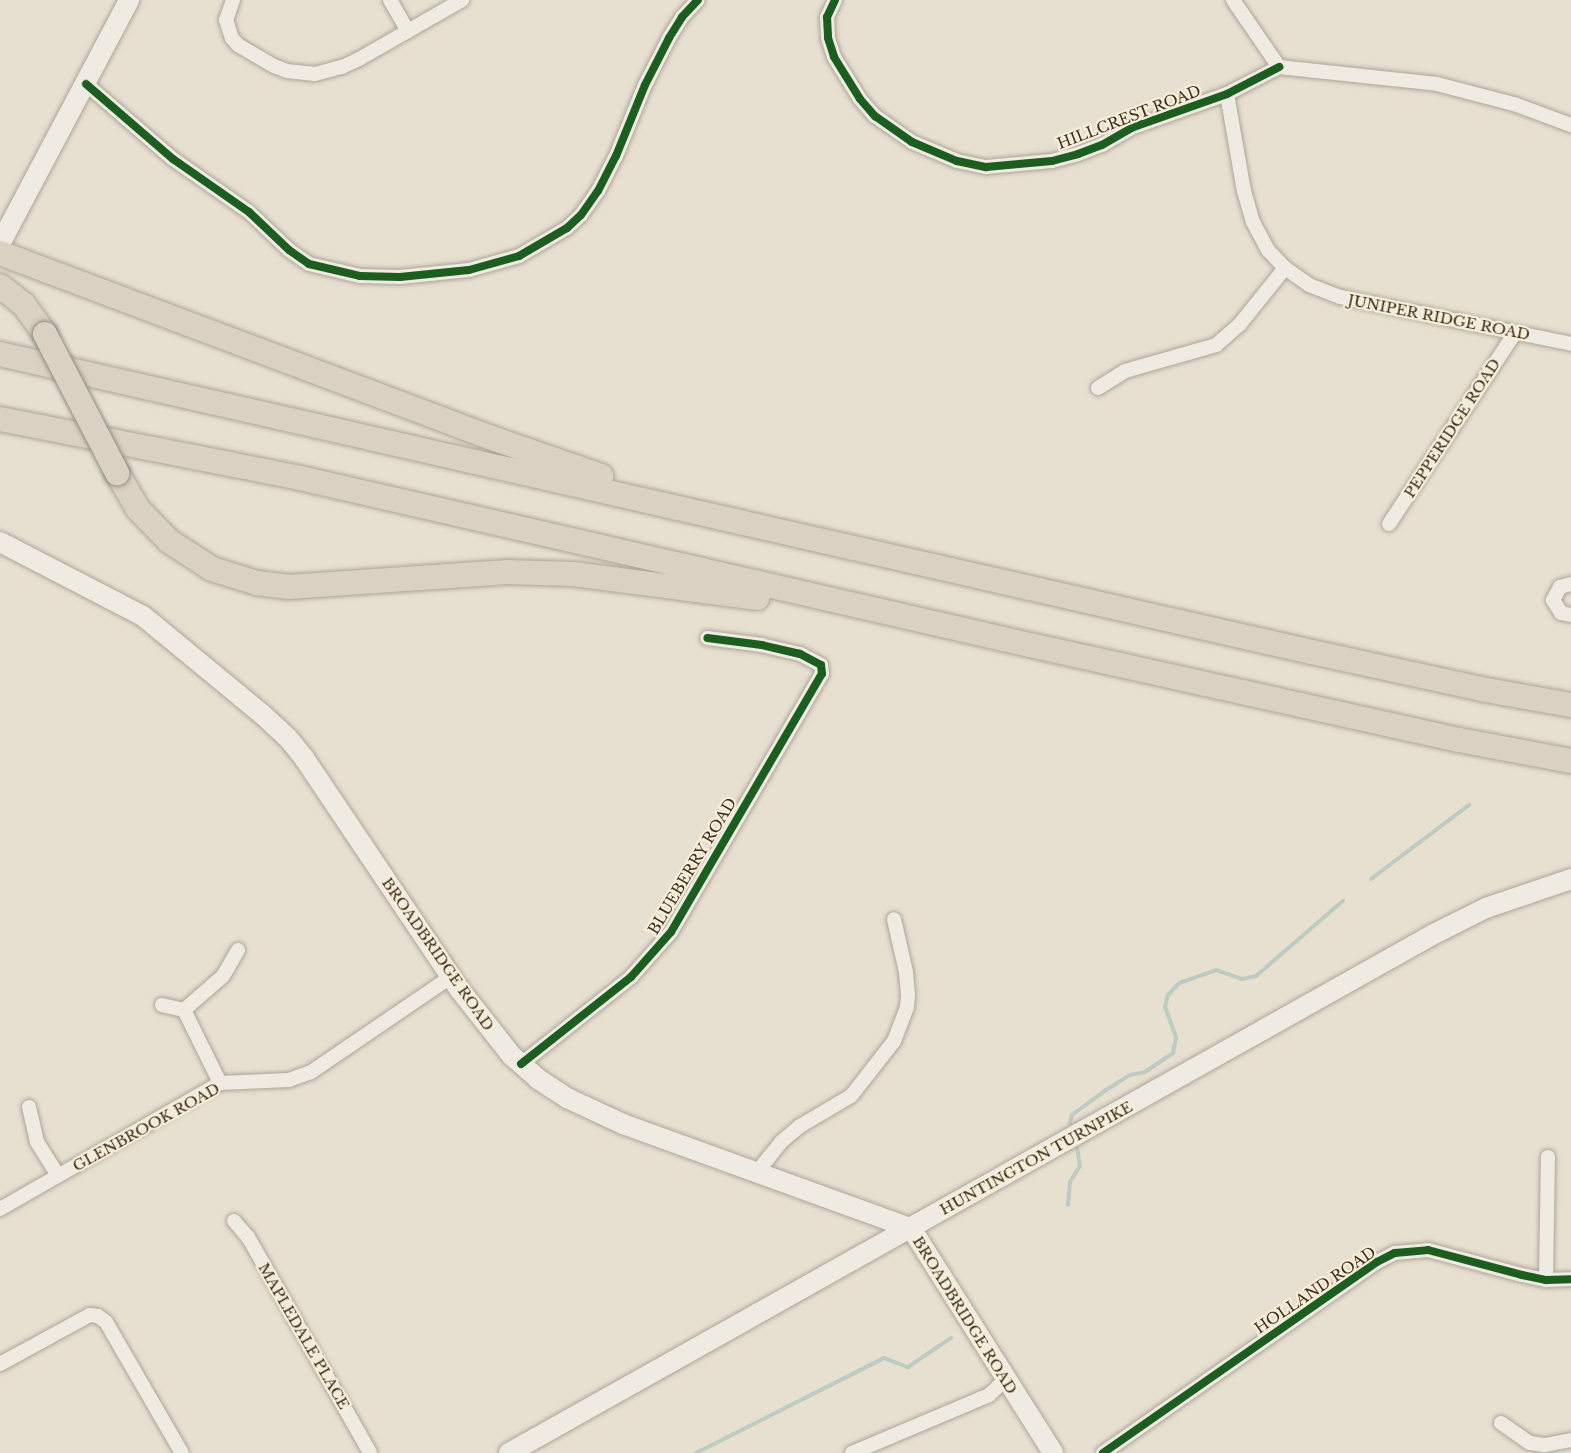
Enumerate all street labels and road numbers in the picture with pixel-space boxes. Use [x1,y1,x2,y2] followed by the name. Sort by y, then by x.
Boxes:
[1055,81,1203,153] street label: HILLCREST ROAD
[1346,290,1532,344] street label: JUNIPER RIDGE ROAD
[1400,355,1504,501] street label: PEPPERIDGE ROAD
[644,794,740,938] street label: BLUEBERRY ROAD
[378,874,498,1034] street label: BROADBRIDGE ROAD
[69,1079,223,1175] street label: GLENBROOK ROAD
[936,1097,1136,1219] street label: HUNTINGTON TURNPIKE
[909,1233,1021,1397] street label: BROADBRIDGE ROAD
[1251,1243,1379,1337] street label: HOLLAND ROAD
[255,1260,353,1412] street label: MAPLEDALE PLACE

